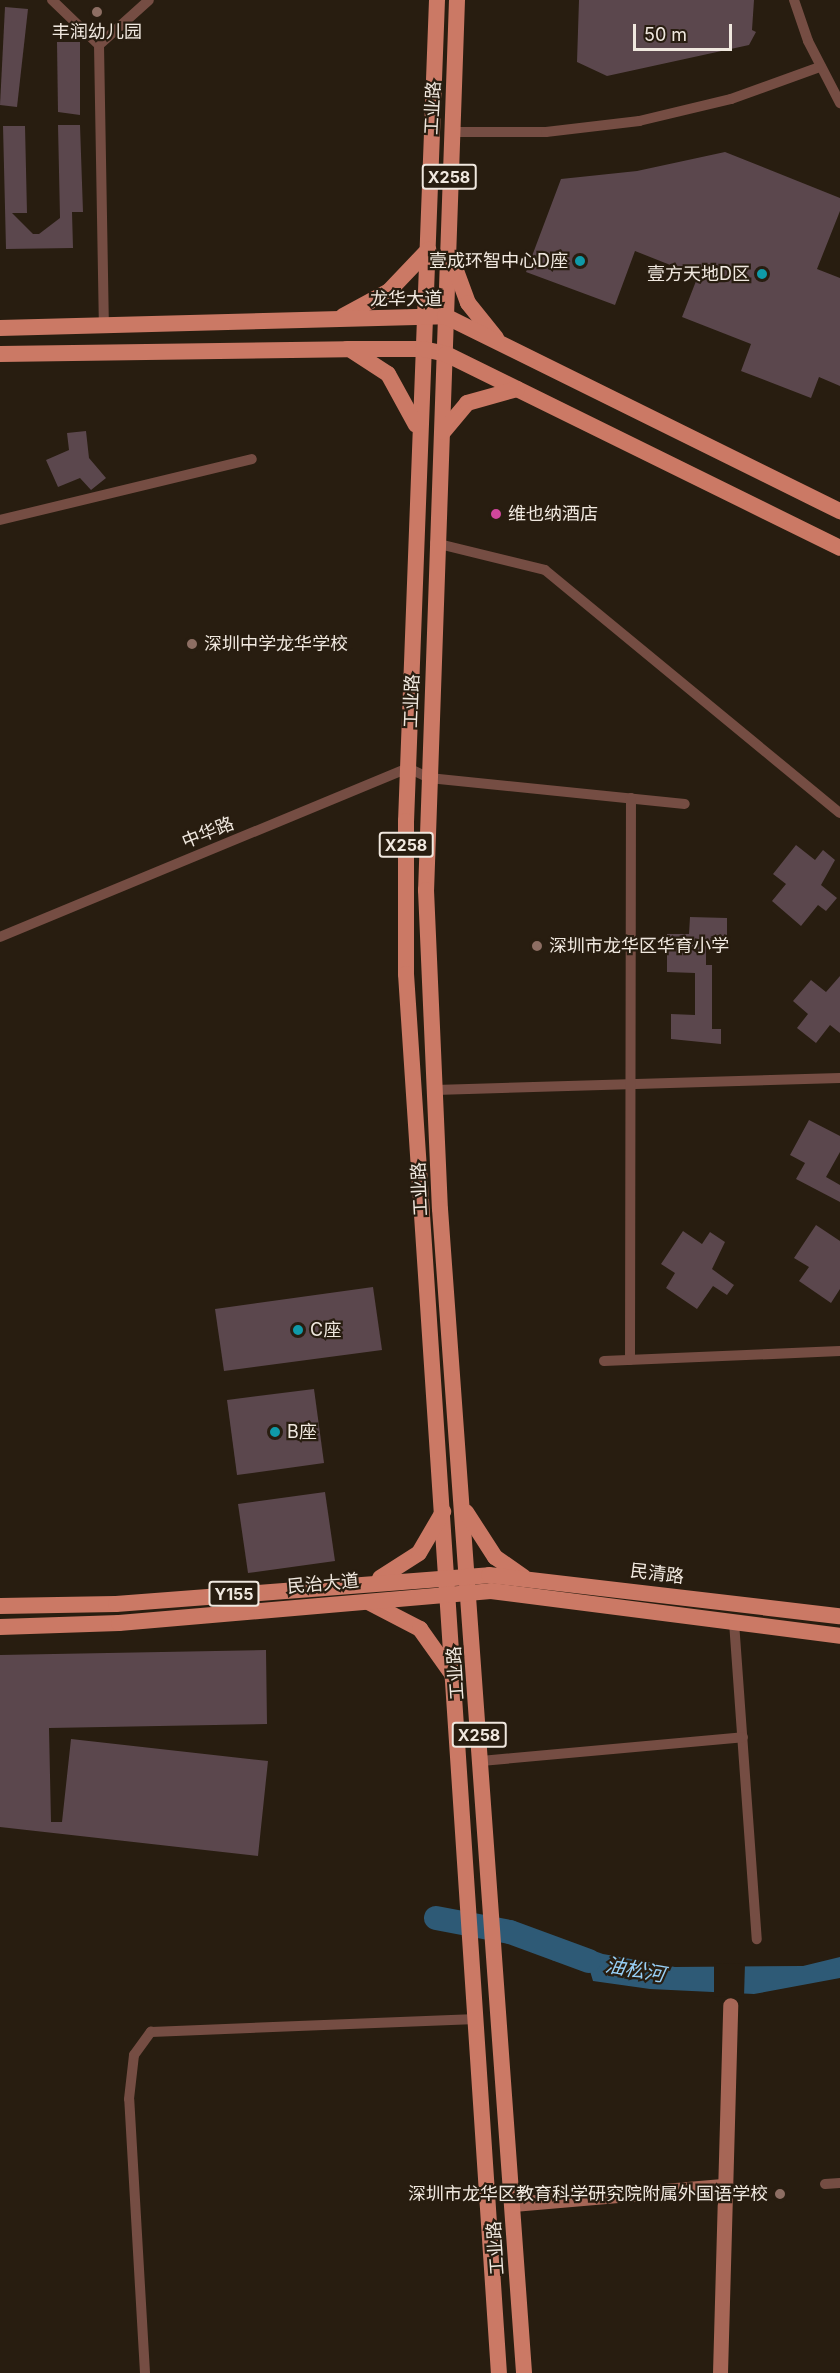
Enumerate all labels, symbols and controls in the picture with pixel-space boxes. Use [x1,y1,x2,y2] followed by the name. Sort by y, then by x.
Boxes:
[90,5,104,19] marker: 丰润幼儿园
[636,12,735,50] scale bar
[52,21,142,43] place label: 丰润幼儿园
[644,24,687,45] text: 50 m
[421,80,445,136] street label: 工业路
[420,164,478,190] road number: X258
[429,250,568,272] place label: 壹成环智中心D座
[573,254,587,268] marker: 壹成环智中心D座
[647,263,750,285] place label: 壹方天地D区
[755,267,769,281] marker: 壹方天地D区
[370,288,442,310] street label: 龙华大道
[508,503,598,525] place label: 维也纳酒店
[489,507,503,521] marker: 维也纳酒店
[204,633,348,655] place label: 深圳中学龙华学校
[185,637,199,651] marker: 深圳中学龙华学校
[400,674,424,728] street label: 工业路
[179,813,237,853] street label: 中华路
[378,832,434,858] road number: X258
[549,935,729,957] place label: 深圳市龙华区华育小学
[530,939,544,953] marker: 深圳市龙华区华育小学
[408,1161,432,1217] street label: 工业路
[310,1319,341,1341] place label: C座
[291,1323,305,1337] marker: C座
[287,1421,317,1443] place label: B座
[268,1425,282,1439] marker: B座
[629,1560,685,1588] street label: 民清路
[286,1570,360,1598] street label: 民治大道
[207,1581,261,1607] road number: Y155
[443,1645,469,1701] street label: 工业路
[450,1722,508,1748] road number: X258
[603,1953,667,1987] water label: 油松河
[408,2183,768,2205] place label: 深圳市龙华区教育科学研究院附属外国语学校
[773,2187,787,2201] marker: 深圳市龙华区教育科学研究院附属外国语学校
[483,2220,509,2276] street label: 工业路

